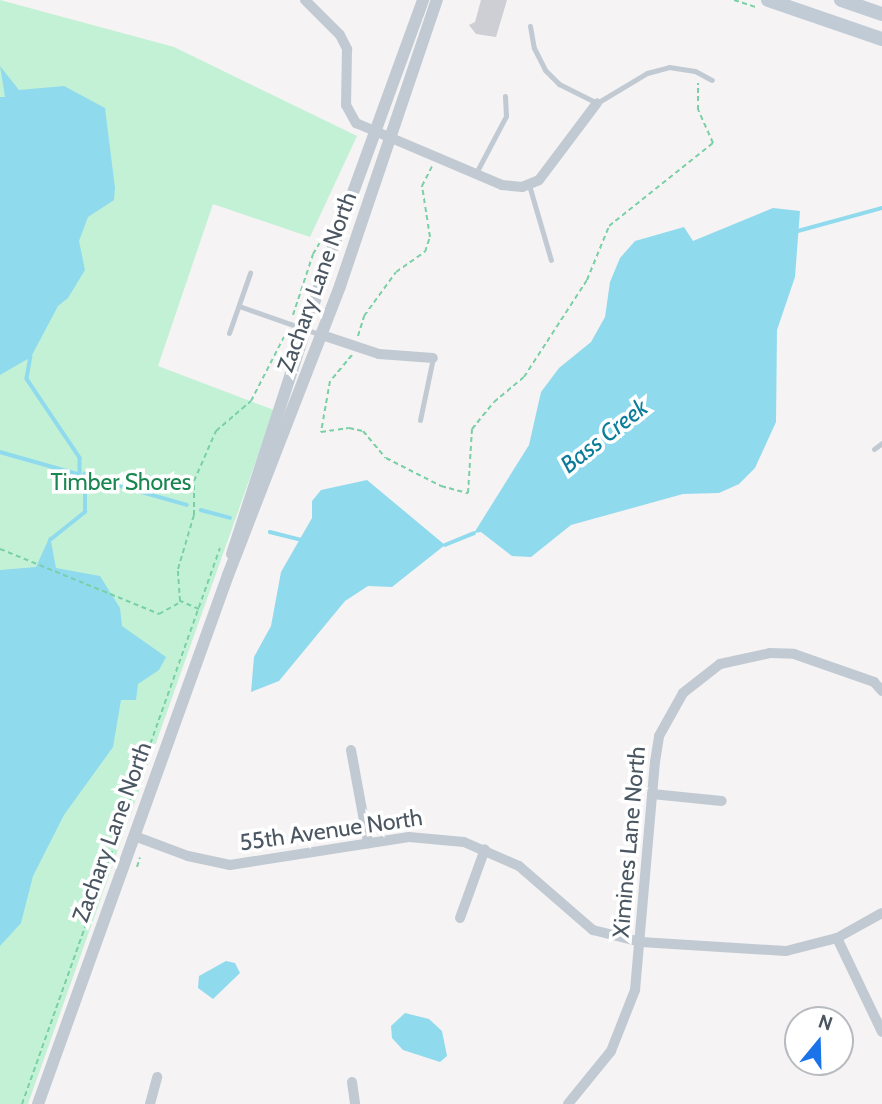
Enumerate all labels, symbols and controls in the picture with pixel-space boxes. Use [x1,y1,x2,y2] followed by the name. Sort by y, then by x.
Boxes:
[272,188,362,376] street label: Zachary Lane North
[555,393,653,479] water label: Bass Creek
[51,468,191,496] park label: Timber Shores
[67,738,157,926] street label: Zachary Lane North
[607,745,651,939] street label: Ximines Lane North
[238,804,424,856] street label: 55th Avenue North
[784,1006,854,1076] north arrow
[815,1010,835,1036] text: N

